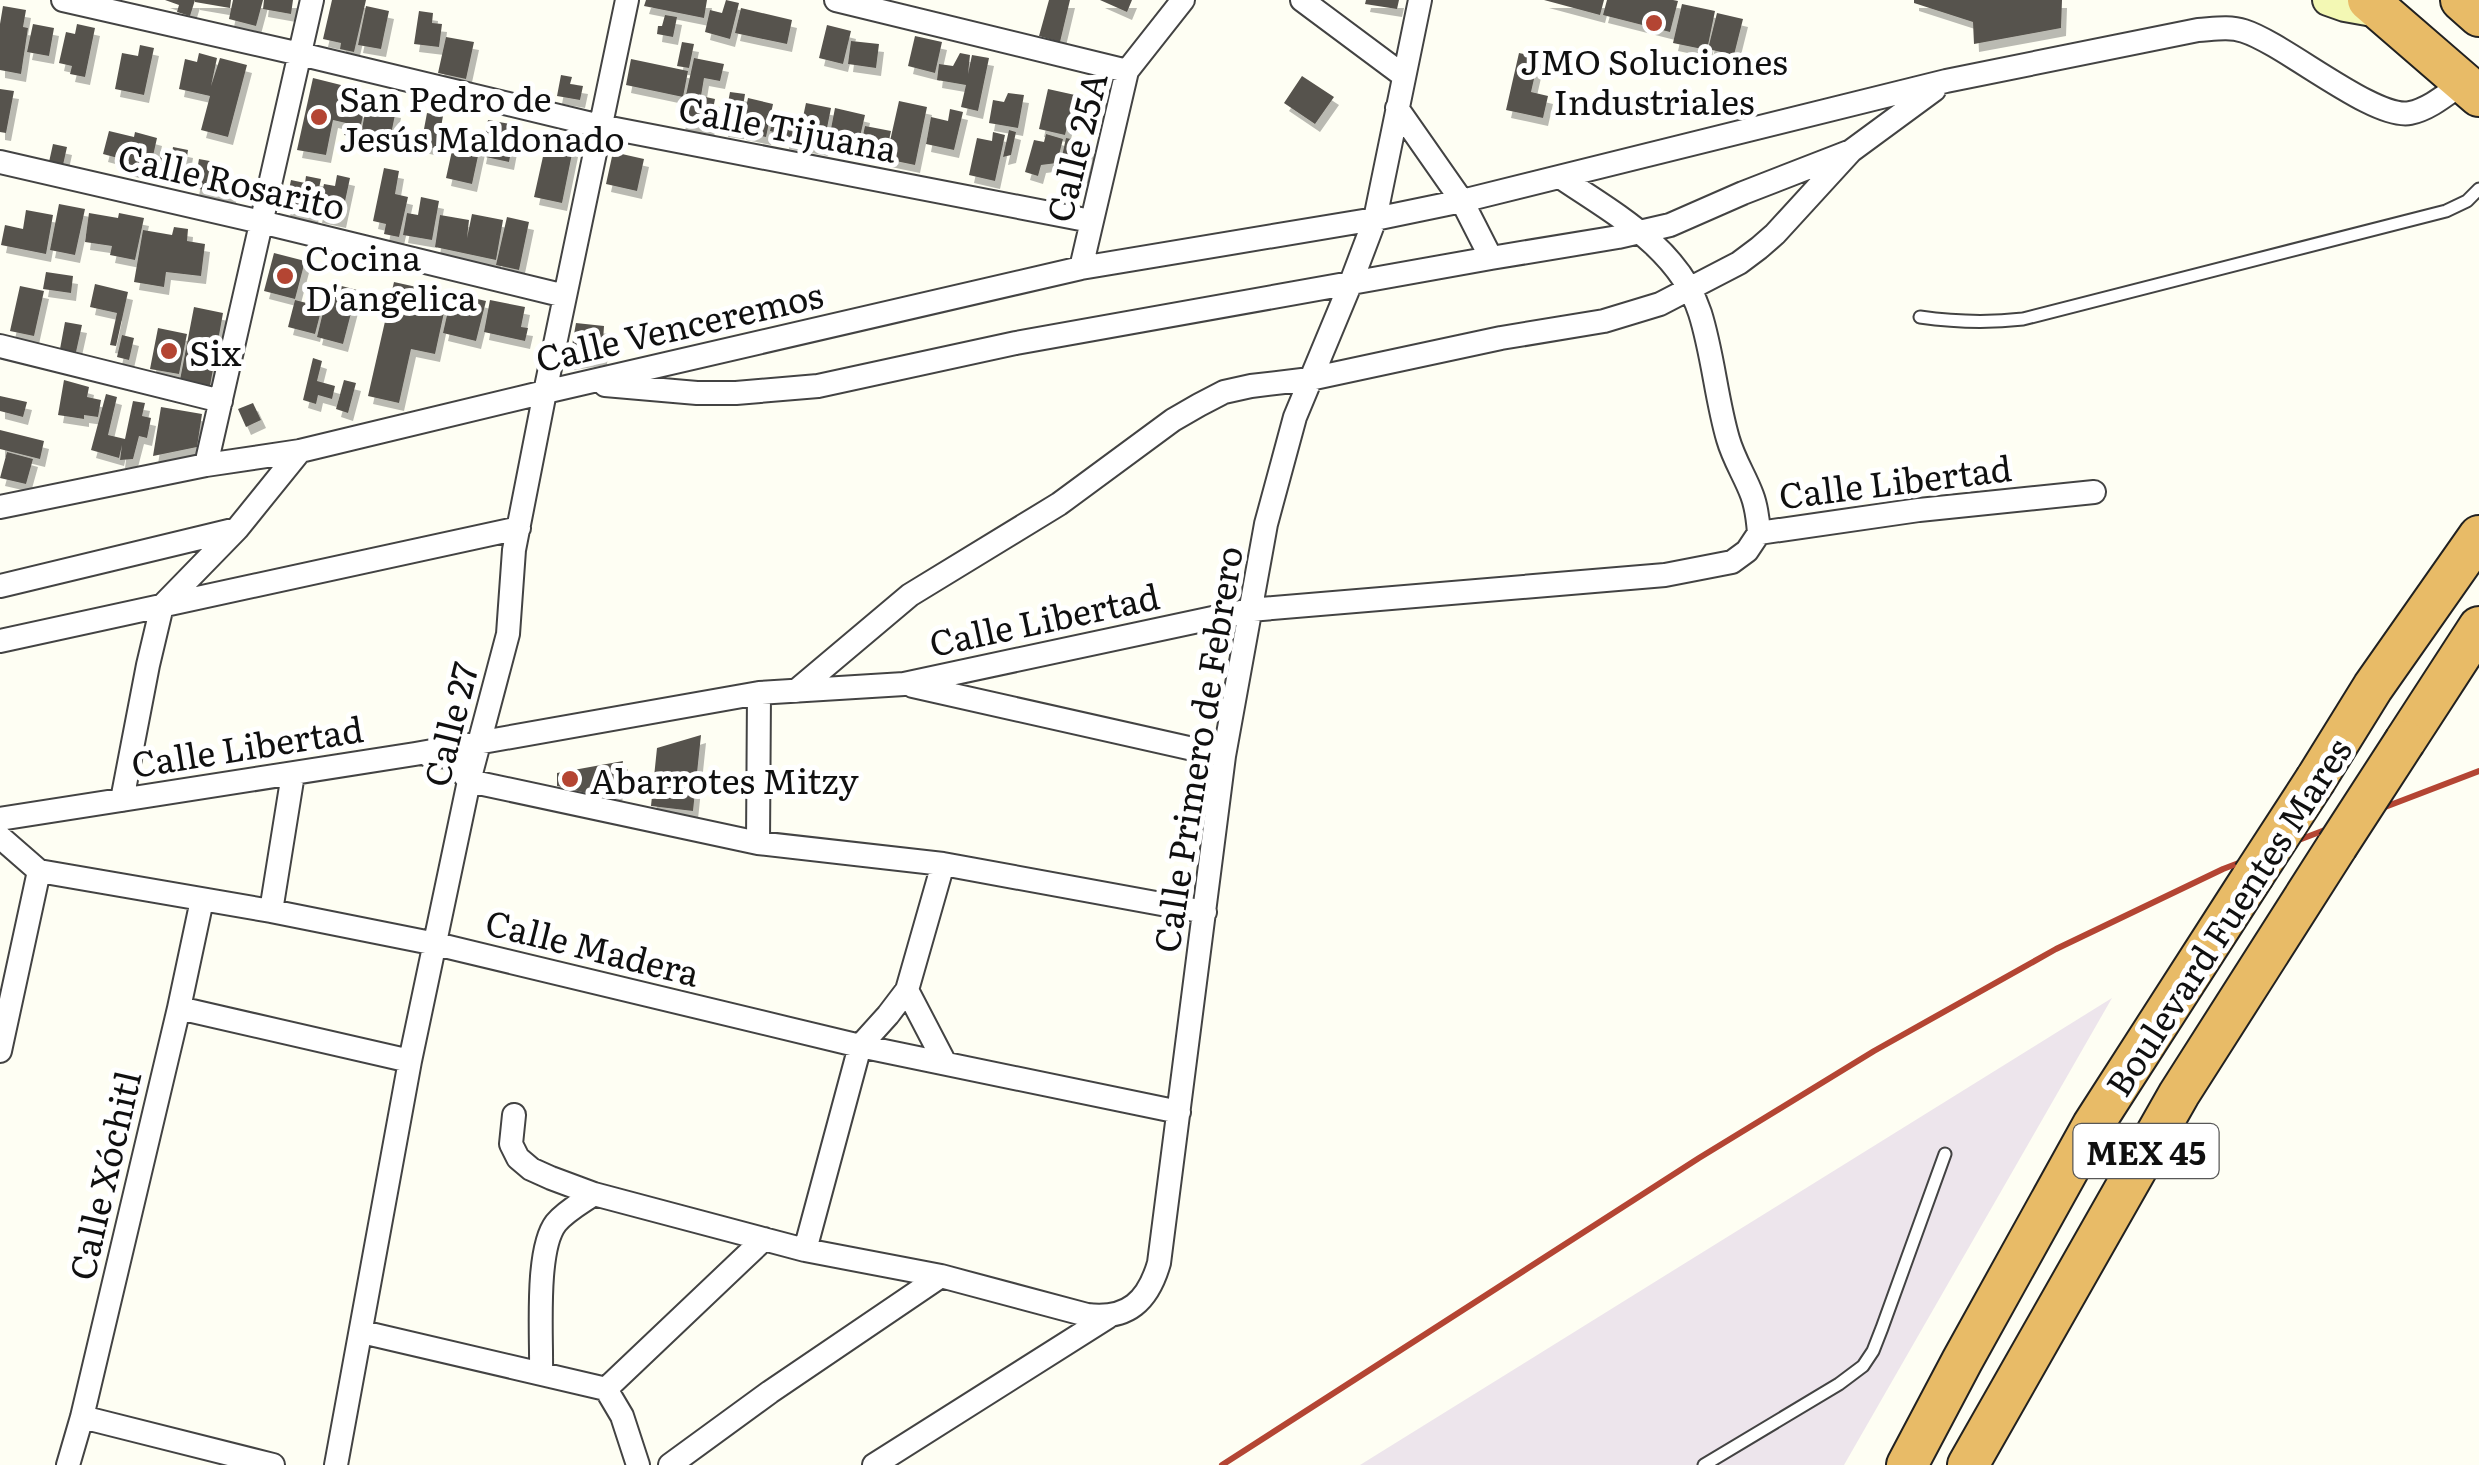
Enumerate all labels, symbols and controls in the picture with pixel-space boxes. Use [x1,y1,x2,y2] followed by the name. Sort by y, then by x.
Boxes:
[1643,12,1665,34] marker: JMO Soluciones Industriales
[1520,34,1788,126] place label: JMO Soluciones Industriales
[1031,66,1119,227] street label: Calle 25A
[339,71,625,163] place label: San Pedro de Jesús Maldonado
[674,80,902,174] street label: Calle Tijuana
[308,106,330,128] marker: San Pedro de Jesús Maldonado
[113,129,351,231] street label: Calle Rosarito
[305,230,477,322] place label: Cocina D'angelica
[274,265,296,287] marker: Cocina D'angelica
[530,267,828,383] street label: Calle Venceremos
[189,325,242,377] place label: Six
[158,340,180,362] marker: Six
[1776,440,2014,520] street label: Calle Libertad
[1138,542,1254,956] street label: Calle Primero de Febrero
[924,568,1164,668] street label: Calle Libertad
[408,656,490,792] street label: Calle 27
[127,701,367,789] street label: Calle Libertad
[2091,727,2363,1105] street label: Boulevard Fuentes Mares
[590,753,859,805] place label: Abarrotes Mitzy
[559,768,581,790] marker: Abarrotes Mitzy
[481,894,705,998] street label: Calle Madera
[54,1065,152,1285] street label: Calle Xóchitl
[2074,1124,2218,1178] road number: MEX 45

